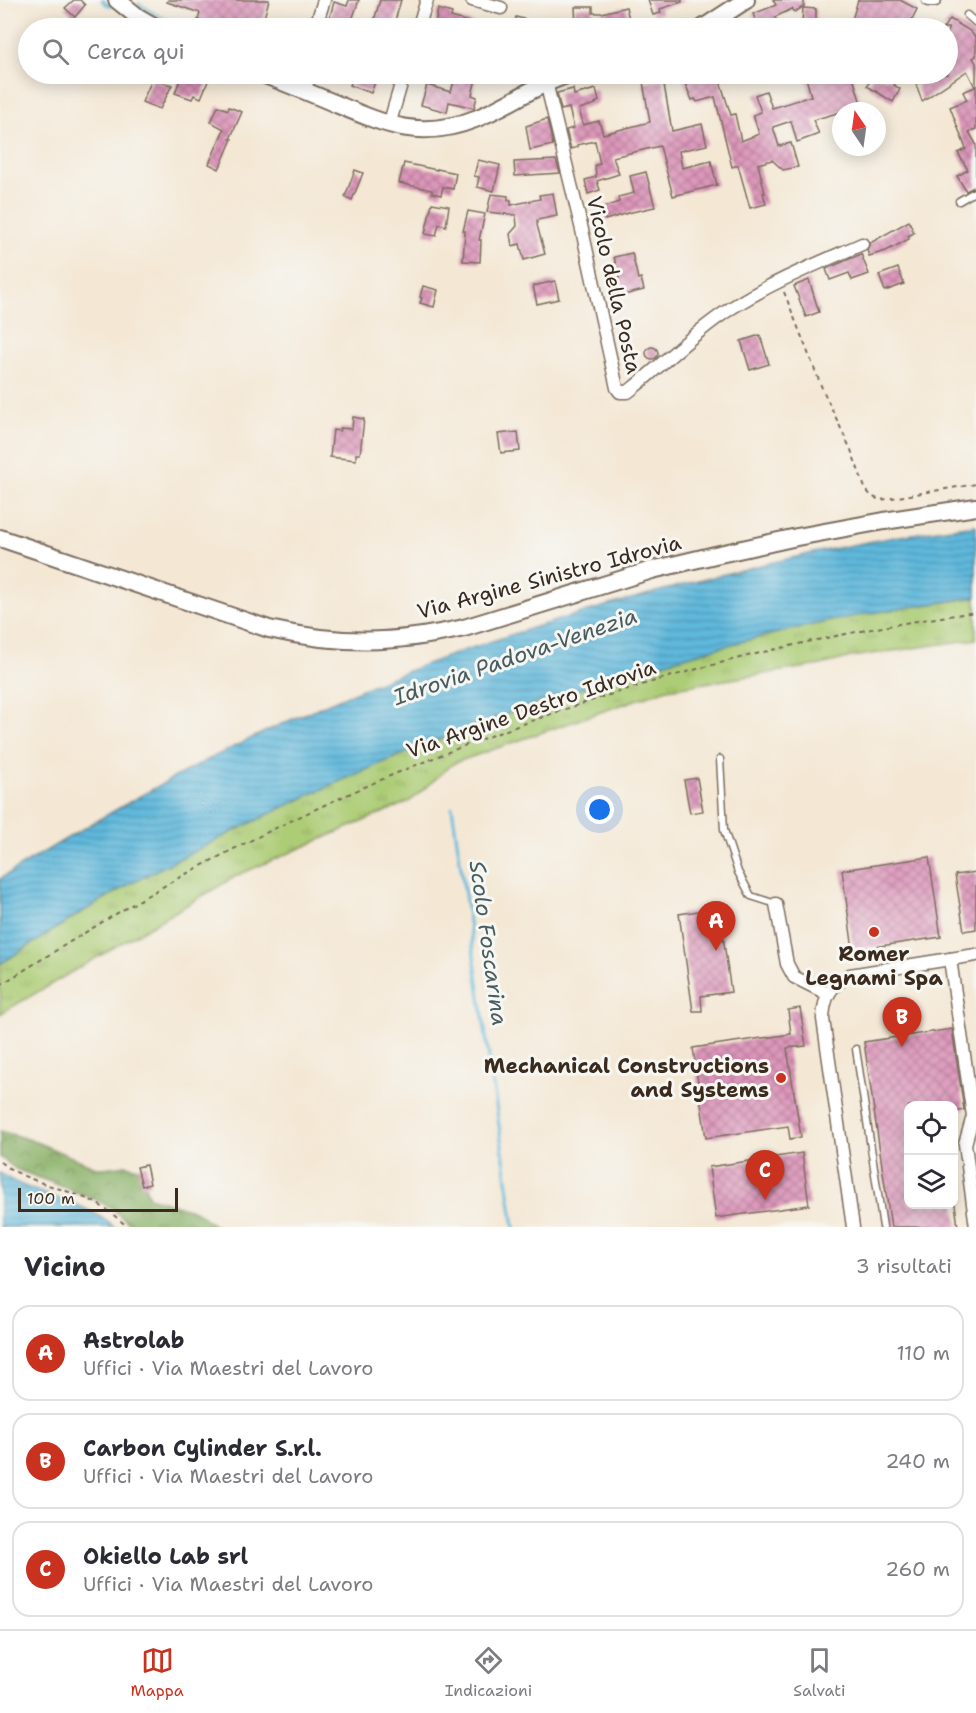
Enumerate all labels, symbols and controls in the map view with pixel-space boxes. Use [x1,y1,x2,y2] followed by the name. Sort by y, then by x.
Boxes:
[18,18,958,84] search box
[39,35,72,68] icon: search
[87,37,185,66] text: Cerca qui
[832,102,886,156] north arrow
[580,193,648,377] street label: Vicolo della Posta
[414,528,684,626] street label: Via Argine Sinistro Idrovia
[388,601,641,712] water label: Idrovia Padova-Venezia
[403,653,659,765] street label: Via Argine Destro Idrovia
[585,795,614,824] your location
[463,859,514,1027] water label: Scolo Foscarina
[696,902,736,951] pin: A
[867,925,881,939] marker: Romer Legnami Spa
[805,940,943,992] place label: Romer Legnami Spa
[882,998,922,1047] pin: B
[484,1052,769,1104] place label: Mechanical Constructions and Systems
[774,1071,788,1085] marker: Mechanical Constructions and Systems
[904,1101,958,1209] map controls
[904,1101,958,1155] button: locate
[746,1150,784,1200] pin: C
[904,1155,958,1209] button: layers
[18,1185,178,1212] scale bar
[27,1188,75,1209] text: 100 m
[24,1249,106,1284] text: Vicino
[856,1253,952,1279] text: 3 risultati
[83,1326,184,1355] text: Astrolab
[38,1340,53,1366] text: A
[896,1340,950,1366] text: 110 m
[83,1355,373,1381] text: Uffici · Via Maestri del Lavoro
[83,1434,322,1463] text: Carbon Cylinder S.r.l.
[39,1448,52,1474] text: B
[885,1448,950,1474] text: 240 m
[83,1463,373,1489] text: Uffici · Via Maestri del Lavoro
[83,1542,248,1571] text: Okiello Lab srl
[39,1556,52,1582] text: C
[885,1556,950,1582] text: 260 m
[83,1571,373,1597] text: Uffici · Via Maestri del Lavoro
[130,1644,184,1701] tab: Mappa
[445,1644,532,1701] tab: Indicazioni
[793,1644,846,1701] tab: Salvati

